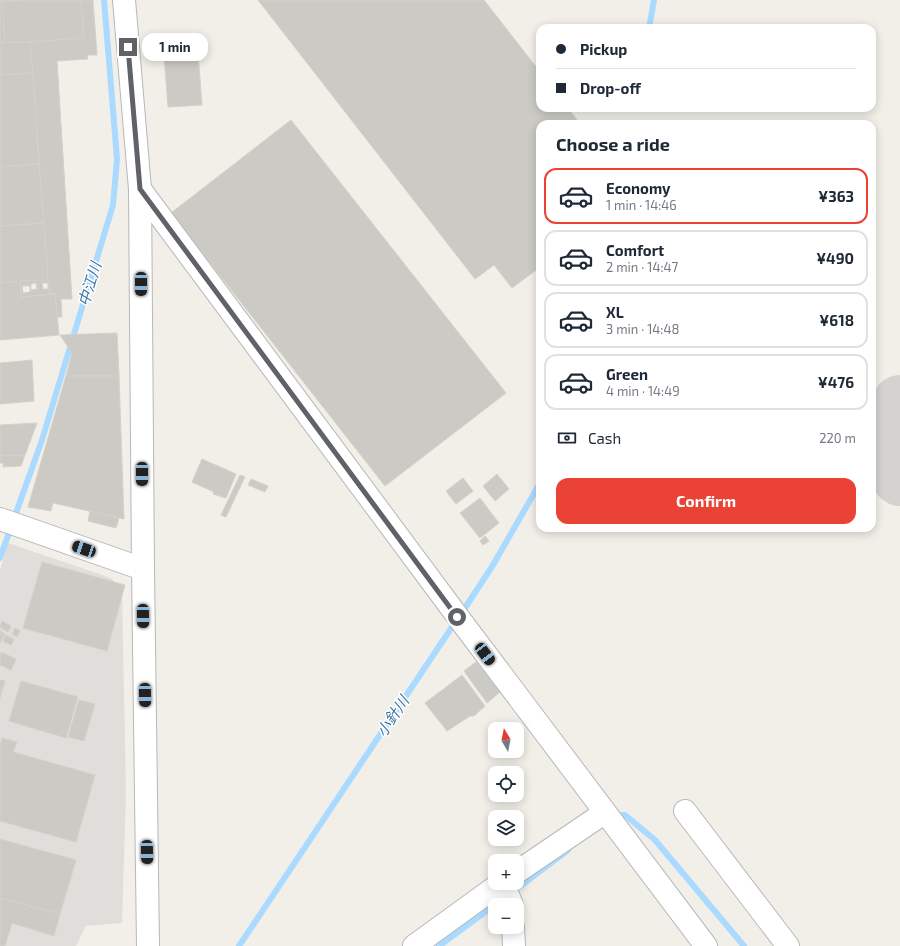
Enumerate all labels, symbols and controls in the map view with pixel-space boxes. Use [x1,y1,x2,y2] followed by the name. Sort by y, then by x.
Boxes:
[142,33,208,61] callout: 1 min
[119,38,137,56] route end
[159,39,191,55] text: 1 min
[580,40,627,58] text: Pickup
[580,79,641,97] text: Drop-off
[556,133,670,155] text: Choose a ride
[558,178,594,214] icon: car
[606,179,671,197] text: Economy
[818,187,854,205] text: ¥363
[606,197,677,213] text: 1 min · 14:46
[558,240,594,276] icon: car
[606,241,664,259] text: Comfort
[816,249,854,267] text: ¥490
[74,258,105,308] water label: 中江川
[606,259,678,275] text: 2 min · 14:47
[135,272,147,296] car
[558,302,594,338] icon: car
[606,303,624,321] text: XL
[819,311,854,329] text: ¥618
[606,321,679,337] text: 3 min · 14:48
[558,364,594,400] icon: car
[606,365,648,383] text: Green
[818,373,854,391] text: ¥476
[606,383,680,399] text: 4 min · 14:49
[556,427,578,449] icon: cash
[588,429,621,447] text: Cash
[819,430,856,446] text: 220 m
[136,462,148,486] car
[556,478,856,524] button: Confirm
[71,539,97,559] car
[137,604,149,628] car
[448,608,466,626] route start
[473,641,497,667] car
[139,683,151,707] car
[372,691,413,740] water label: 小針川
[488,722,524,758] north arrow
[488,722,524,934] map controls
[488,766,524,802] button: locate
[488,810,524,846] button: layers
[141,840,153,864] car
[488,854,524,890] button: +
[488,898,524,934] button: −

